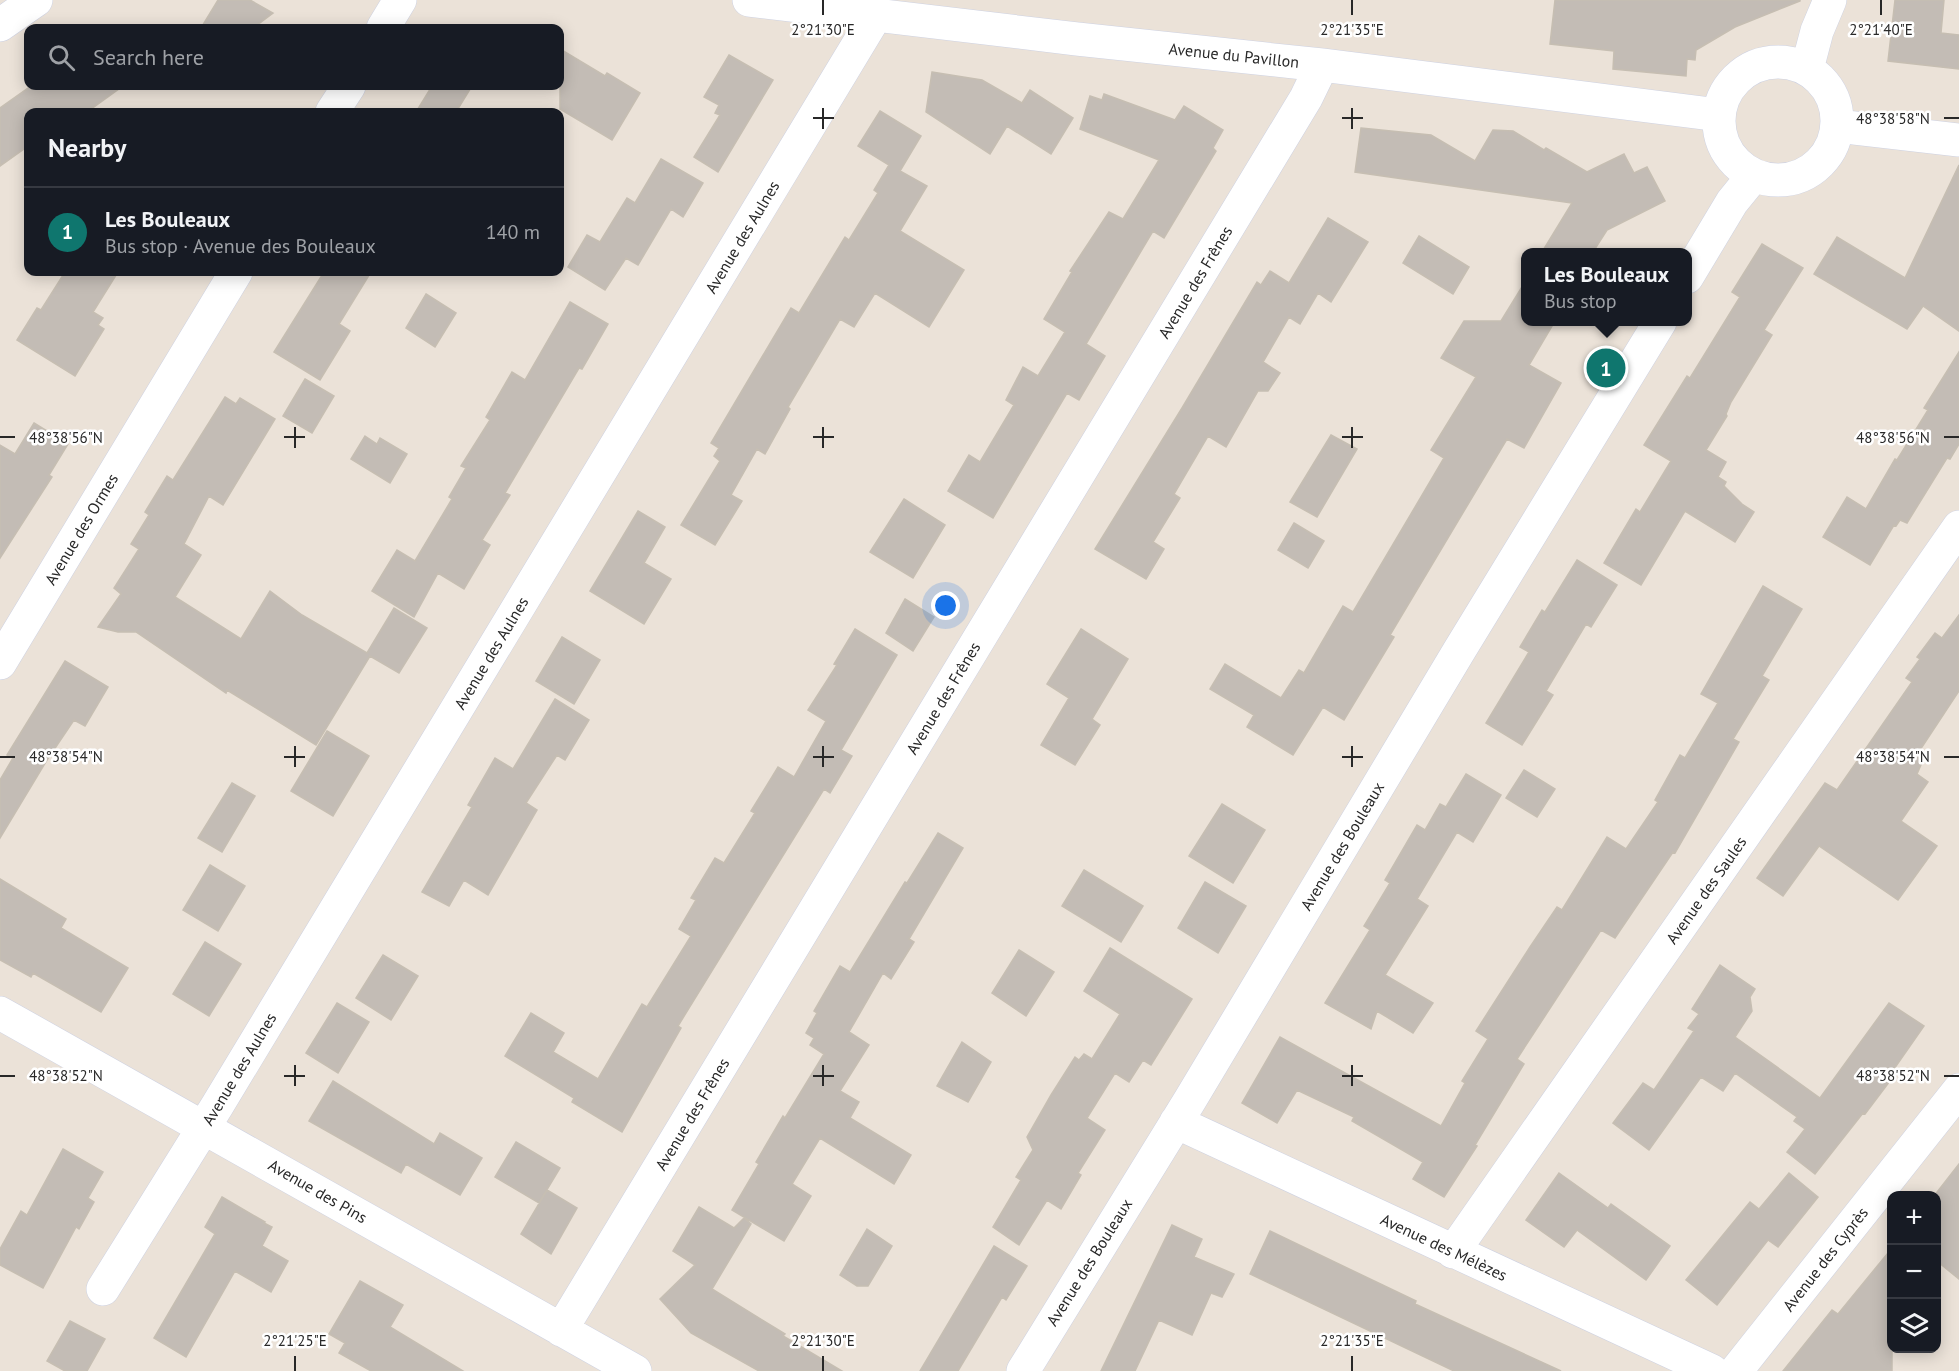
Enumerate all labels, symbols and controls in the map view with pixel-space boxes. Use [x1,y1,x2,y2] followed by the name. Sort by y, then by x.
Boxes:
[791,20,855,39] text: 2°21'30"E
[1320,20,1384,39] text: 2°21'35"E
[1849,20,1913,39] text: 2°21'40"E
[24,24,564,90] search box
[1168,38,1300,72] street label: Avenue du Pavillon
[45,41,78,74] icon: search
[93,43,204,71] text: Search here
[1856,109,1930,128] text: 48°38'58"N
[48,131,126,164] text: Nearby
[701,177,784,297] street label: Avenue des Aulnes
[105,205,230,233] text: Les Bouleaux
[62,219,73,245] text: 1
[486,219,540,245] text: 140 m
[1154,222,1237,342] street label: Avenue des Frênes
[105,233,376,259] text: Bus stop · Avenue des Bouleaux
[1521,248,1692,326] popup
[1544,260,1669,288] text: Les Bouleaux
[1544,288,1617,314] text: Bus stop
[1586,346,1626,391] pin: 1
[29,428,103,447] text: 48°38'56"N
[1856,428,1930,447] text: 48°38'56"N
[40,470,122,588] street label: Avenue des Ormes
[931,591,960,620] your location
[450,593,533,713] street label: Avenue des Aulnes
[902,638,985,758] street label: Avenue des Frênes
[29,747,103,766] text: 48°38'54"N
[1856,747,1930,766] text: 48°38'54"N
[1296,778,1388,914] street label: Avenue des Bouleaux
[1662,832,1751,948] street label: Avenue des Saules
[198,1009,281,1129] street label: Avenue des Aulnes
[651,1054,734,1174] street label: Avenue des Frênes
[29,1066,103,1085] text: 48°38'52"N
[1856,1066,1930,1085] text: 48°38'52"N
[265,1155,371,1227] street label: Avenue des Pins
[1887,1191,1941,1353] map controls
[1887,1191,1941,1245] button: +
[1042,1195,1136,1329] street label: Avenue des Bouleaux
[1778,1203,1872,1315] street label: Avenue des Cyprès
[1378,1209,1511,1285] street label: Avenue des Mélèzes
[1887,1245,1941,1299] button: −
[1887,1299,1941,1353] button: layers
[263,1331,327,1350] text: 2°21'25"E
[791,1331,855,1350] text: 2°21'30"E
[1320,1331,1384,1350] text: 2°21'35"E

